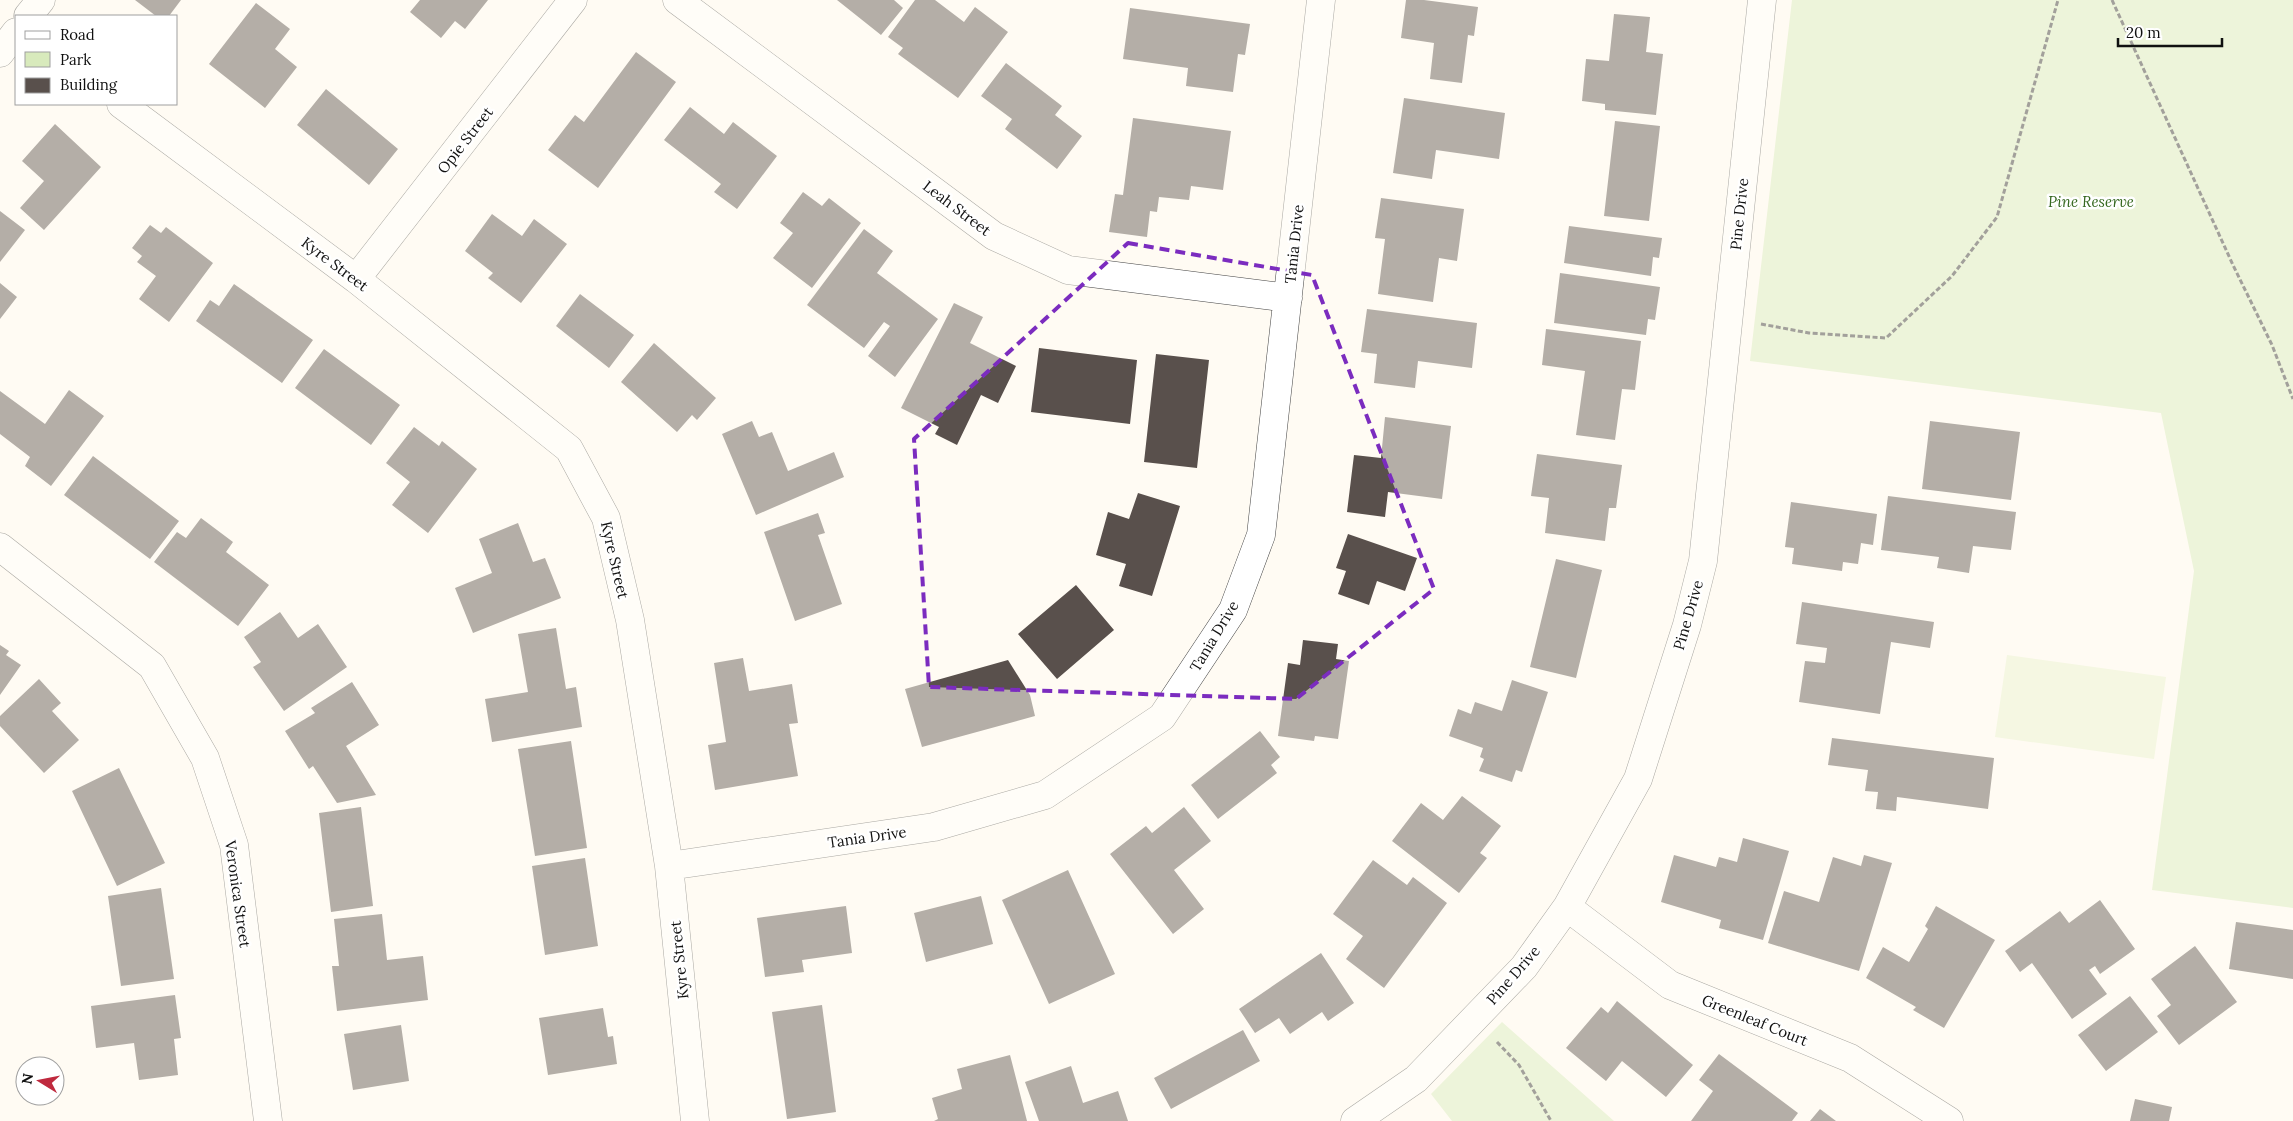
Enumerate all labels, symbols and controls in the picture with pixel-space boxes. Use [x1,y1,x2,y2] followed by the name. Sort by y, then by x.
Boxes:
[15,15,178,105] legend
[2118,15,2222,47] scale bar
[2126,23,2161,42] text: 20 m
[60,25,95,44] text: Road
[60,50,91,69] text: Park
[60,75,118,94] text: Building
[433,103,497,177] street label: Opie Street
[919,176,995,240] street label: Leah Street
[1726,177,1752,251] street label: Pine Drive
[2048,192,2134,211] park label: Pine Reserve
[1280,203,1308,285] street label: Tania Drive
[298,233,372,295] street label: Kyre Street
[597,519,633,601] street label: Kyre Street
[1669,578,1707,652] street label: Pine Drive
[1185,597,1243,675] street label: Tania Drive
[826,822,908,852] street label: Tania Drive
[221,838,255,949] street label: Veronica Street
[665,920,693,1000] street label: Kyre Street
[1482,942,1544,1008] street label: Pine Drive
[1699,990,1811,1050] street label: Greenleaf Court
[15,1056,65,1106] north arrow
[17,1072,37,1086] text: N

